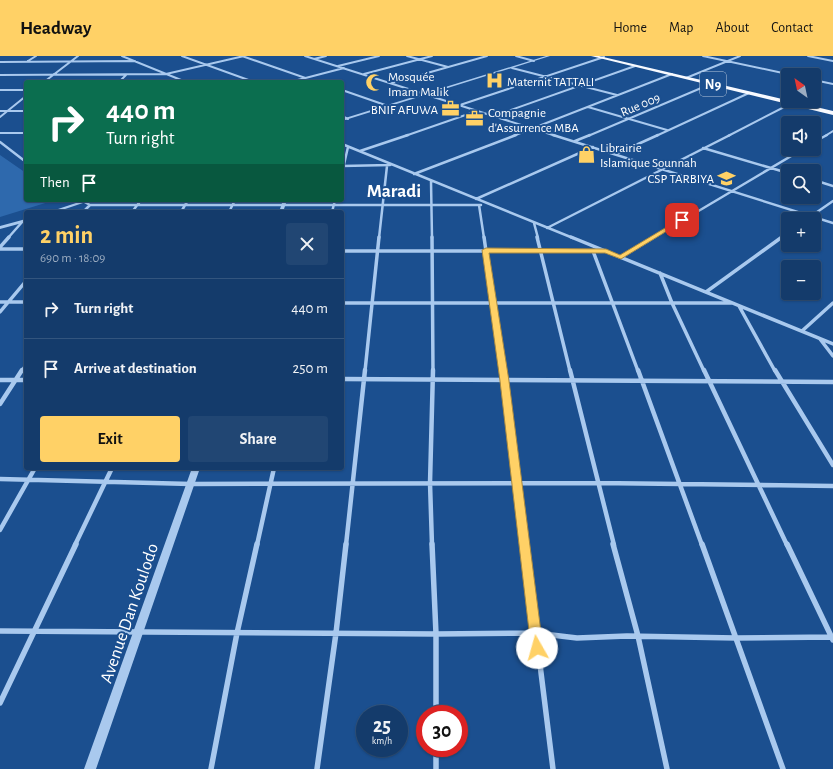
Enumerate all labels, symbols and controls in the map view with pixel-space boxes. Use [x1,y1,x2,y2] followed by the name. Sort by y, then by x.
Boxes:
[20,19,91,38] text: Headway
[613,21,647,35] text: Home
[669,21,693,35] text: Map
[715,21,749,35] text: About
[771,21,813,35] text: Contact
[781,68,821,108] north arrow
[781,68,821,300] map controls
[388,71,449,99] place label: Mosquée Imam Malik
[484,71,504,91] hospital icon: Maternit TATTALI
[700,72,726,96] road number: N9
[365,73,385,93] mosque icon: Mosquée Imam Malik
[507,76,594,89] place label: Maternit TATTALI
[619,91,662,119] street label: Rue 009
[40,96,92,148] icon: right
[106,97,176,125] text: 440 m
[441,99,461,119] office icon: BNIF AFUWA
[371,104,438,117] place label: BNIF AFUWA
[488,107,579,135] place label: Compagnie d'Assurrence MBA
[465,109,485,129] office icon: Compagnie d'Assurrence MBA
[781,116,821,156] button: sound
[106,130,175,148] text: Turn right
[600,142,697,170] place label: Librairie Islamique Sounnah
[577,144,597,164] shop icon: Librairie Islamique Sounnah
[781,164,821,204] button: search
[717,168,737,188] school or university icon: CSP TARBIYA
[78,172,100,194] icon: arrive
[648,173,714,186] place label: CSP TARBIYA
[40,175,70,190] text: Then
[367,182,421,201] district label: Maradi
[665,203,699,237] pin
[671,209,693,231] icon: arrive
[781,212,821,252] button: +
[286,223,328,265] button: close
[40,224,93,248] text: 2 min
[40,252,105,265] text: 690 m · 18:09
[781,260,821,300] button: −
[40,298,62,320] icon: right
[74,301,133,316] text: Turn right
[291,301,328,316] text: 440 m
[40,358,62,380] icon: arrive
[74,361,197,376] text: Arrive at destination
[293,361,328,376] text: 250 m
[40,416,180,462] button: Exit
[188,416,328,462] button: Share
[98,541,162,685] street label: Avenue Dan Koulodo
[516,627,558,669] position arrow
[416,705,468,757] speed limit sign: 30
[373,716,391,736] text: 25
[372,736,392,746] text: km/h

